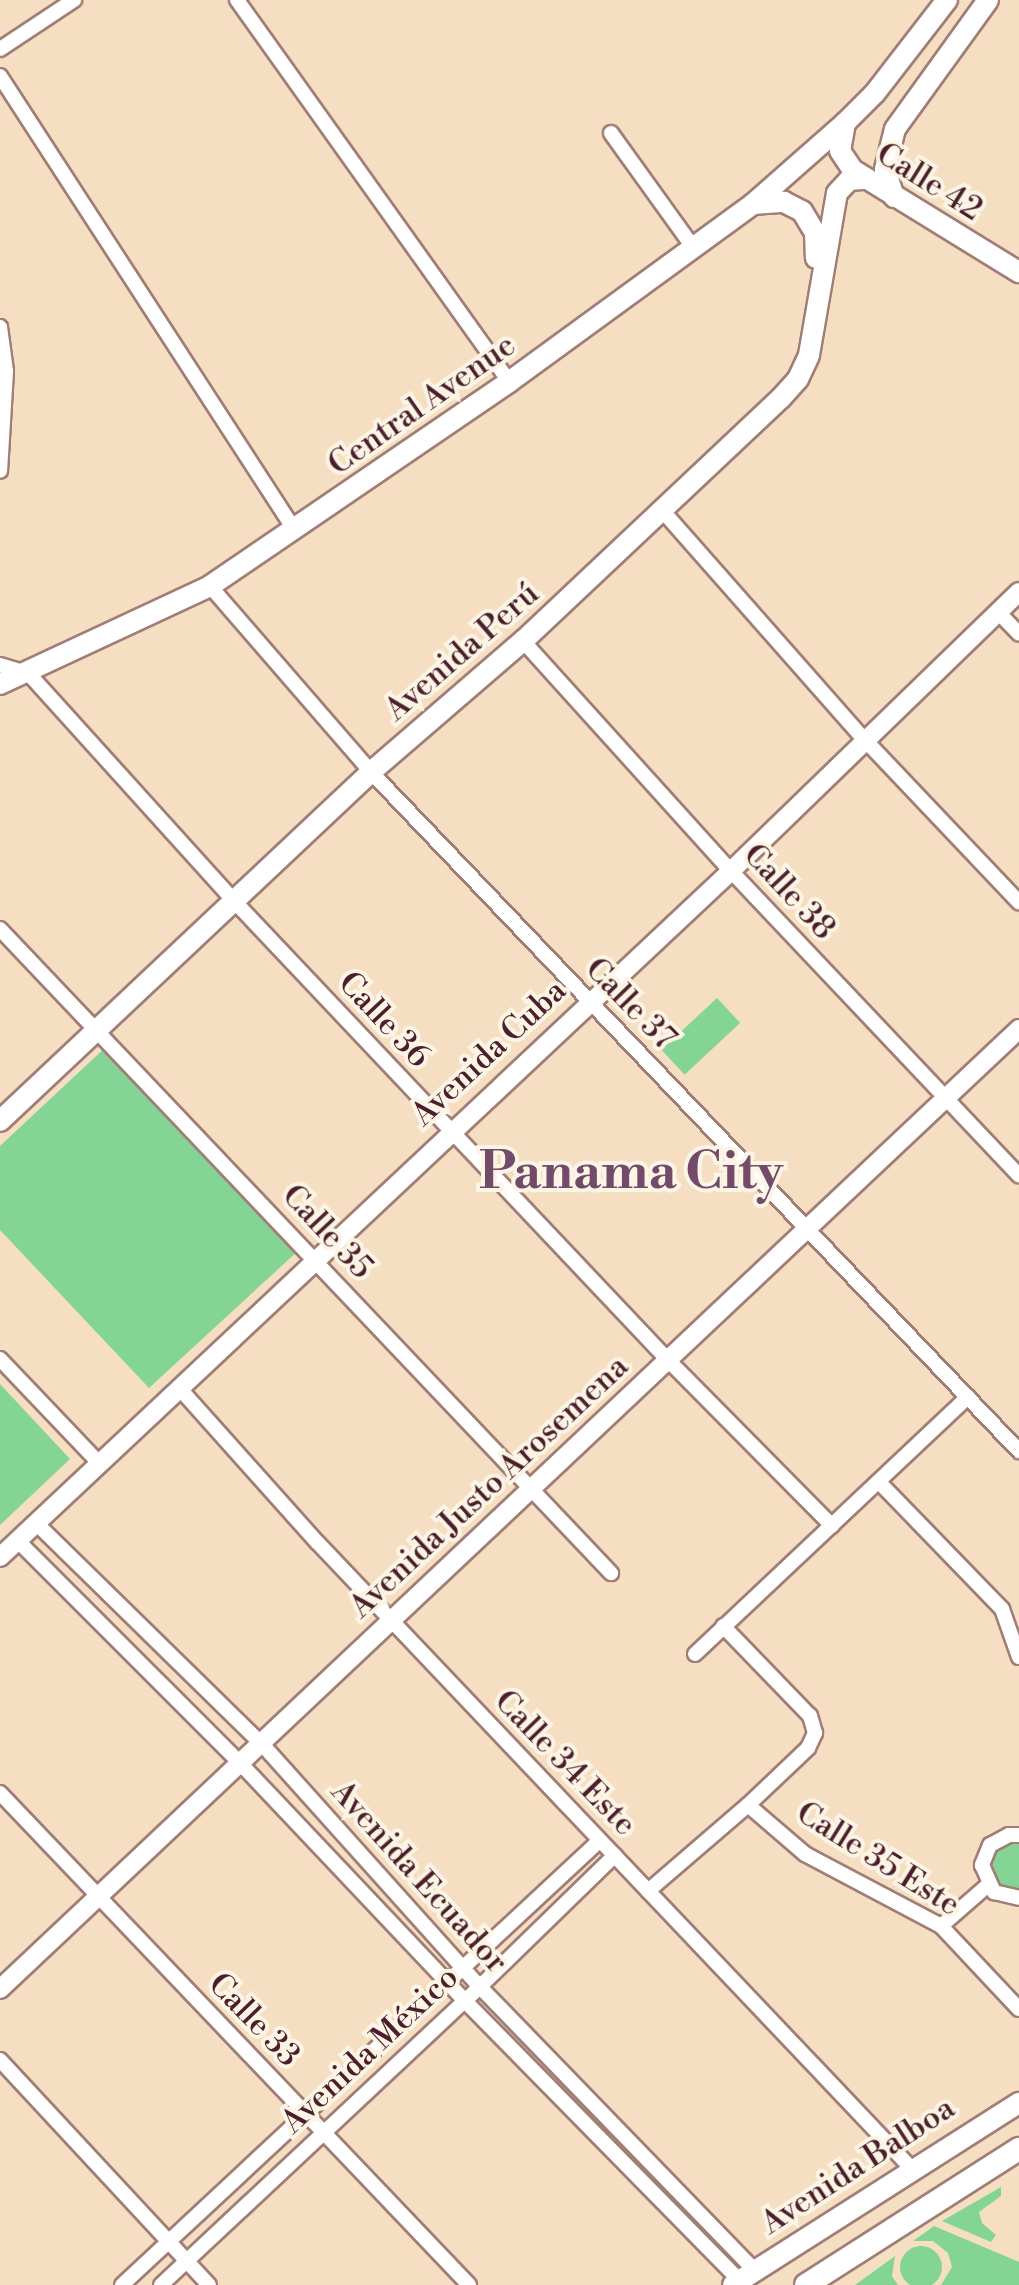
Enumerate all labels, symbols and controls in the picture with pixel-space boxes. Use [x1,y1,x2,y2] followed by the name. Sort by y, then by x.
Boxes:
[869,135,989,229] street label: Calle 42
[321,326,523,484] street label: Central Avenue
[377,575,547,729] street label: Avenida Perú
[735,836,843,948] street label: Calle 38
[577,950,683,1058] street label: Calle 37
[330,964,438,1076] street label: Calle 36
[404,972,574,1134] street label: Avenida Cuba
[479,1142,783,1204] district label: Panama City
[274,1177,380,1287] street label: Calle 35
[342,1348,636,1626] street label: Avenida Justo Arosemena
[486,1682,644,1844] street label: Calle 34 Este
[323,1773,515,1981] street label: Avenida Ecuador
[789,1794,967,1924] street label: Calle 35 Este
[274,1958,466,2142] street label: Avenida México
[200,1965,308,2075] street label: Calle 33
[754,2089,962,2243] street label: Avenida Balboa

